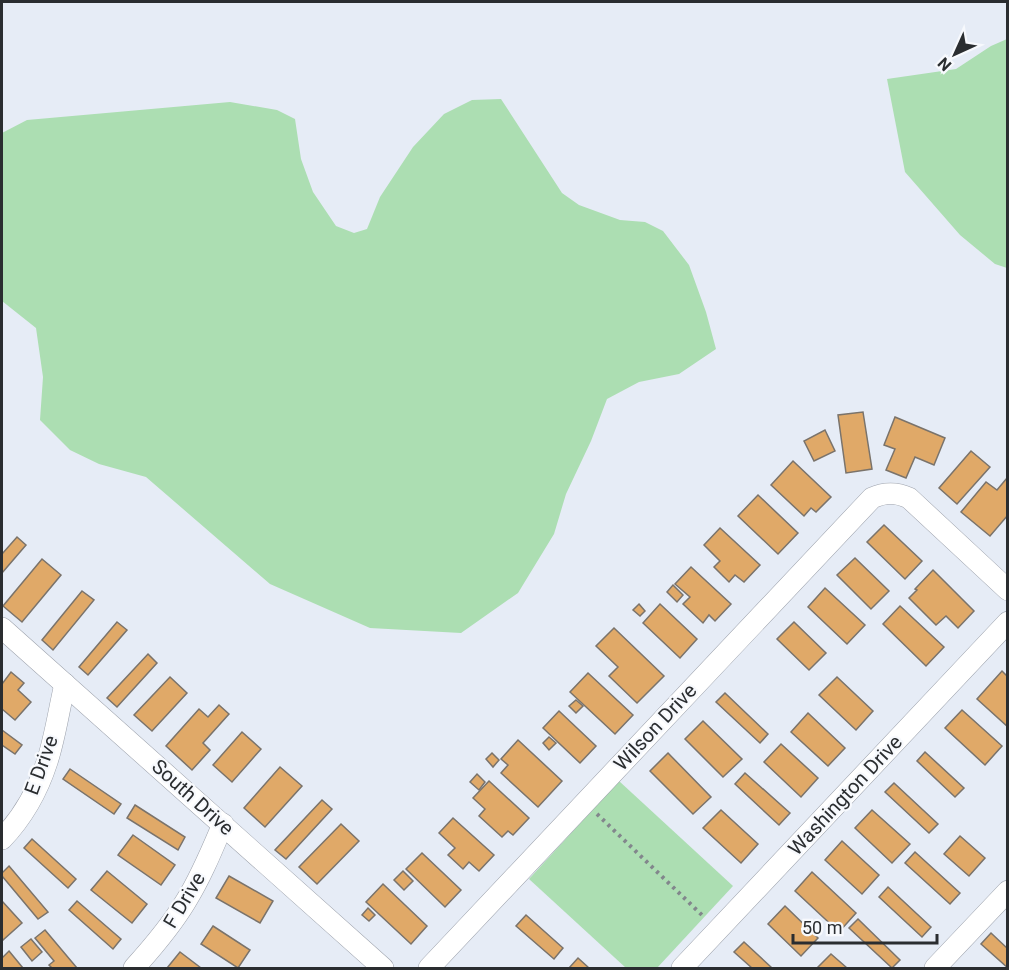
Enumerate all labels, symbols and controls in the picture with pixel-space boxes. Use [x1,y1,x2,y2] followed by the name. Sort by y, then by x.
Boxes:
[925,24,985,84] north arrow
[934,54,955,75] text: N
[609,679,701,775] street label: Wilson Drive
[783,730,907,860] street label: Washington Drive
[19,732,63,798] street label: E Drive
[147,754,239,840] street label: South Drive
[158,868,210,932] street label: F Drive
[793,907,937,945] scale bar
[802,917,842,938] text: 50 m

